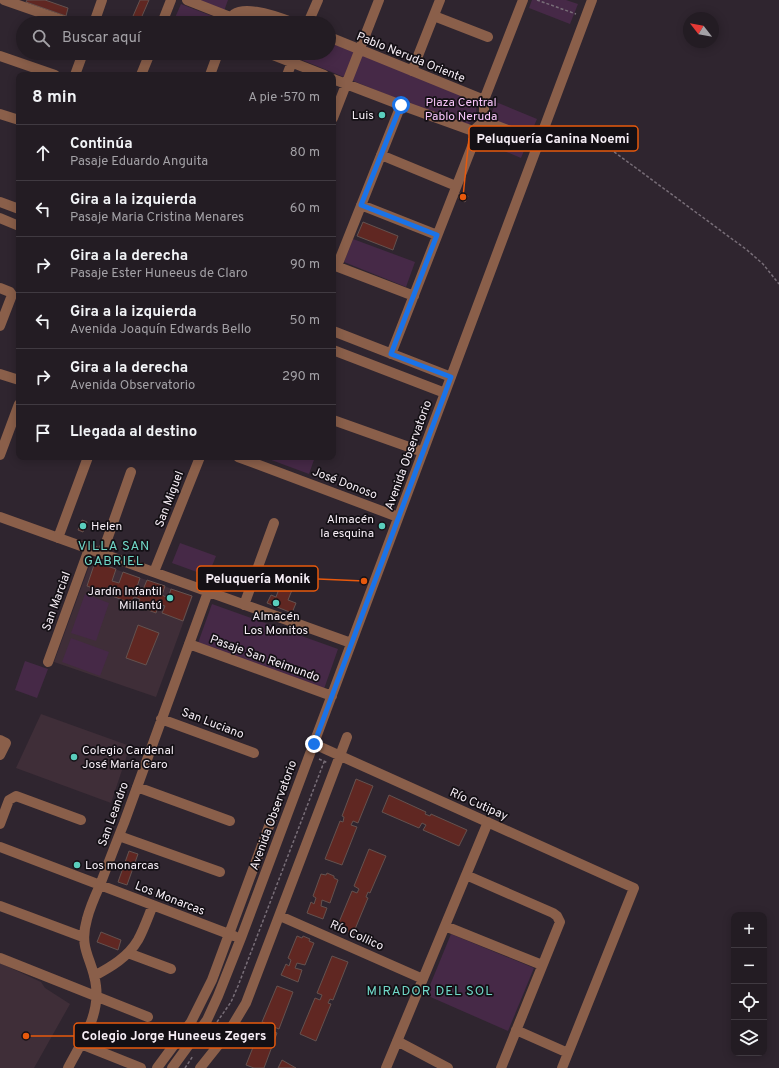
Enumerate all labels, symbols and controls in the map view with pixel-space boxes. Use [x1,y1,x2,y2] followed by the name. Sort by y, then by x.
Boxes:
[683,12,719,48] north arrow
[16,16,336,60] search box
[30,27,52,49] icon: search
[62,29,141,48] text: Buscar aquí
[354,29,467,87] street label: Pablo Neruda Oriente
[32,87,77,109] text: 8 min
[248,90,320,106] text: A pie · 570 m
[425,95,497,125] park label: Plaza Central Pablo Neruda
[392,96,410,114] route start
[352,108,374,124] place label: Luis
[377,110,387,120] marker: Luis
[469,126,638,151] callout: Peluquería Canina Noemi
[476,132,630,148] text: Peluquería Canina Noemi
[70,135,132,154] text: Continúa
[32,142,54,164] icon: ahead
[290,145,320,161] text: 80 m
[70,154,208,170] text: Pasaje Eduardo Anguita
[70,191,197,210] text: Gira a la izquierda
[32,198,54,220] icon: left
[290,201,320,217] text: 60 m
[70,210,244,226] text: Pasaje Maria Cristina Menares
[70,247,188,266] text: Gira a la derecha
[32,254,54,276] icon: right
[290,257,320,273] text: 90 m
[70,266,248,282] text: Pasaje Ester Huneeus de Claro
[70,303,197,322] text: Gira a la izquierda
[32,310,54,332] icon: left
[290,313,320,329] text: 50 m
[70,322,251,338] text: Avenida Joaquín Edwards Bello
[70,359,188,378] text: Gira a la derecha
[32,366,54,388] icon: right
[282,369,320,385] text: 290 m
[70,378,195,394] text: Avenida Observatorio
[382,398,436,512] street label: Avenida Observatorio
[32,422,54,444] icon: arrive
[70,423,197,442] text: Llegada al destino
[310,464,380,504] street label: José Donoso
[152,469,188,530] street label: San Miguel
[320,512,374,542] place label: Almacén la esquina
[91,519,122,535] place label: Helen
[78,521,88,531] marker: Helen
[377,521,387,531] marker: Almacén la esquina
[78,539,150,570] district label: VILLA SAN GABRIEL
[197,566,318,591] callout: Peluquería Monik
[39,570,75,633] street label: San Marcial
[205,572,311,588] text: Peluquería Monik
[88,584,162,614] place label: Jardín Infantil Millantú
[165,593,175,603] marker: Jardín Infantil Millantú
[271,598,281,608] marker: Almacén Los Monitos
[244,609,308,639] place label: Almacén Los Monitos
[207,632,322,686] street label: Pasaje San Reimundo
[179,705,246,743] street label: San Luciano
[305,735,323,753] route end
[82,743,174,773] place label: Colegio Cardenal José María Caro
[69,752,79,762] marker: Colegio Cardenal José María Caro
[247,758,301,872] street label: Avenida Observatorio
[95,780,133,849] street label: San Leandro
[447,785,510,825] street label: Río Cutipay
[85,858,159,874] place label: Los monarcas
[72,860,82,870] marker: Los monarcas
[132,878,207,920] street label: Los Monarcas
[731,912,767,1056] map controls
[731,912,767,948] button: +
[327,917,386,955] street label: Río Collico
[731,948,767,984] button: −
[367,984,493,1000] district label: MIRADOR DEL SOL
[731,984,767,1020] button: locate
[731,1020,767,1056] button: layers
[74,1023,275,1048] callout: Colegio Jorge Huneeus Zegers
[82,1029,266,1045] text: Colegio Jorge Huneeus Zegers

